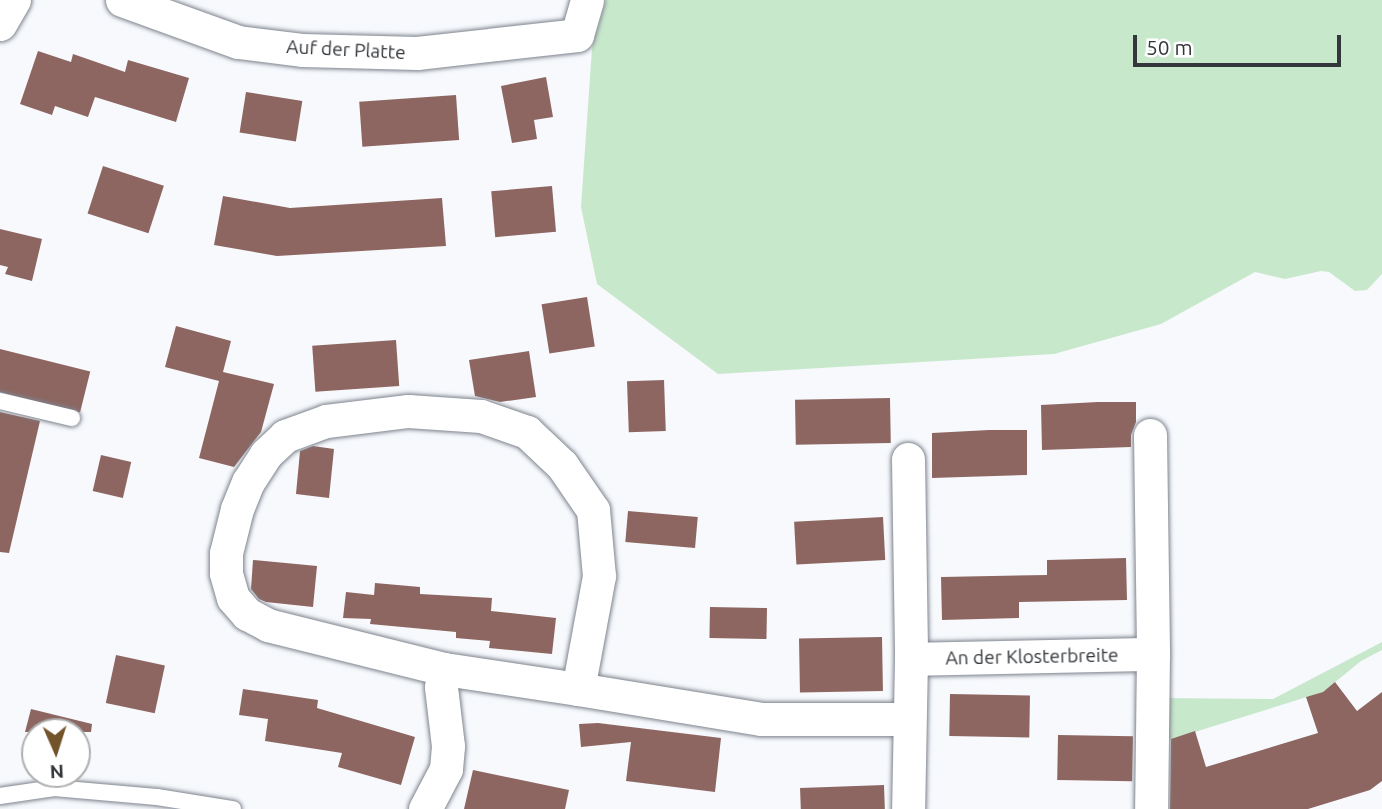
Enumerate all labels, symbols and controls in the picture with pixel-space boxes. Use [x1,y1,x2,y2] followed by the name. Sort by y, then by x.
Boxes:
[1137,21,1345,65] scale bar
[286,35,406,65] street label: Auf der Platte
[1146,35,1193,59] text: 50 m
[945,644,1119,670] street label: An der Klosterbreite
[21,718,91,788] north arrow
[49,761,65,783] text: N

